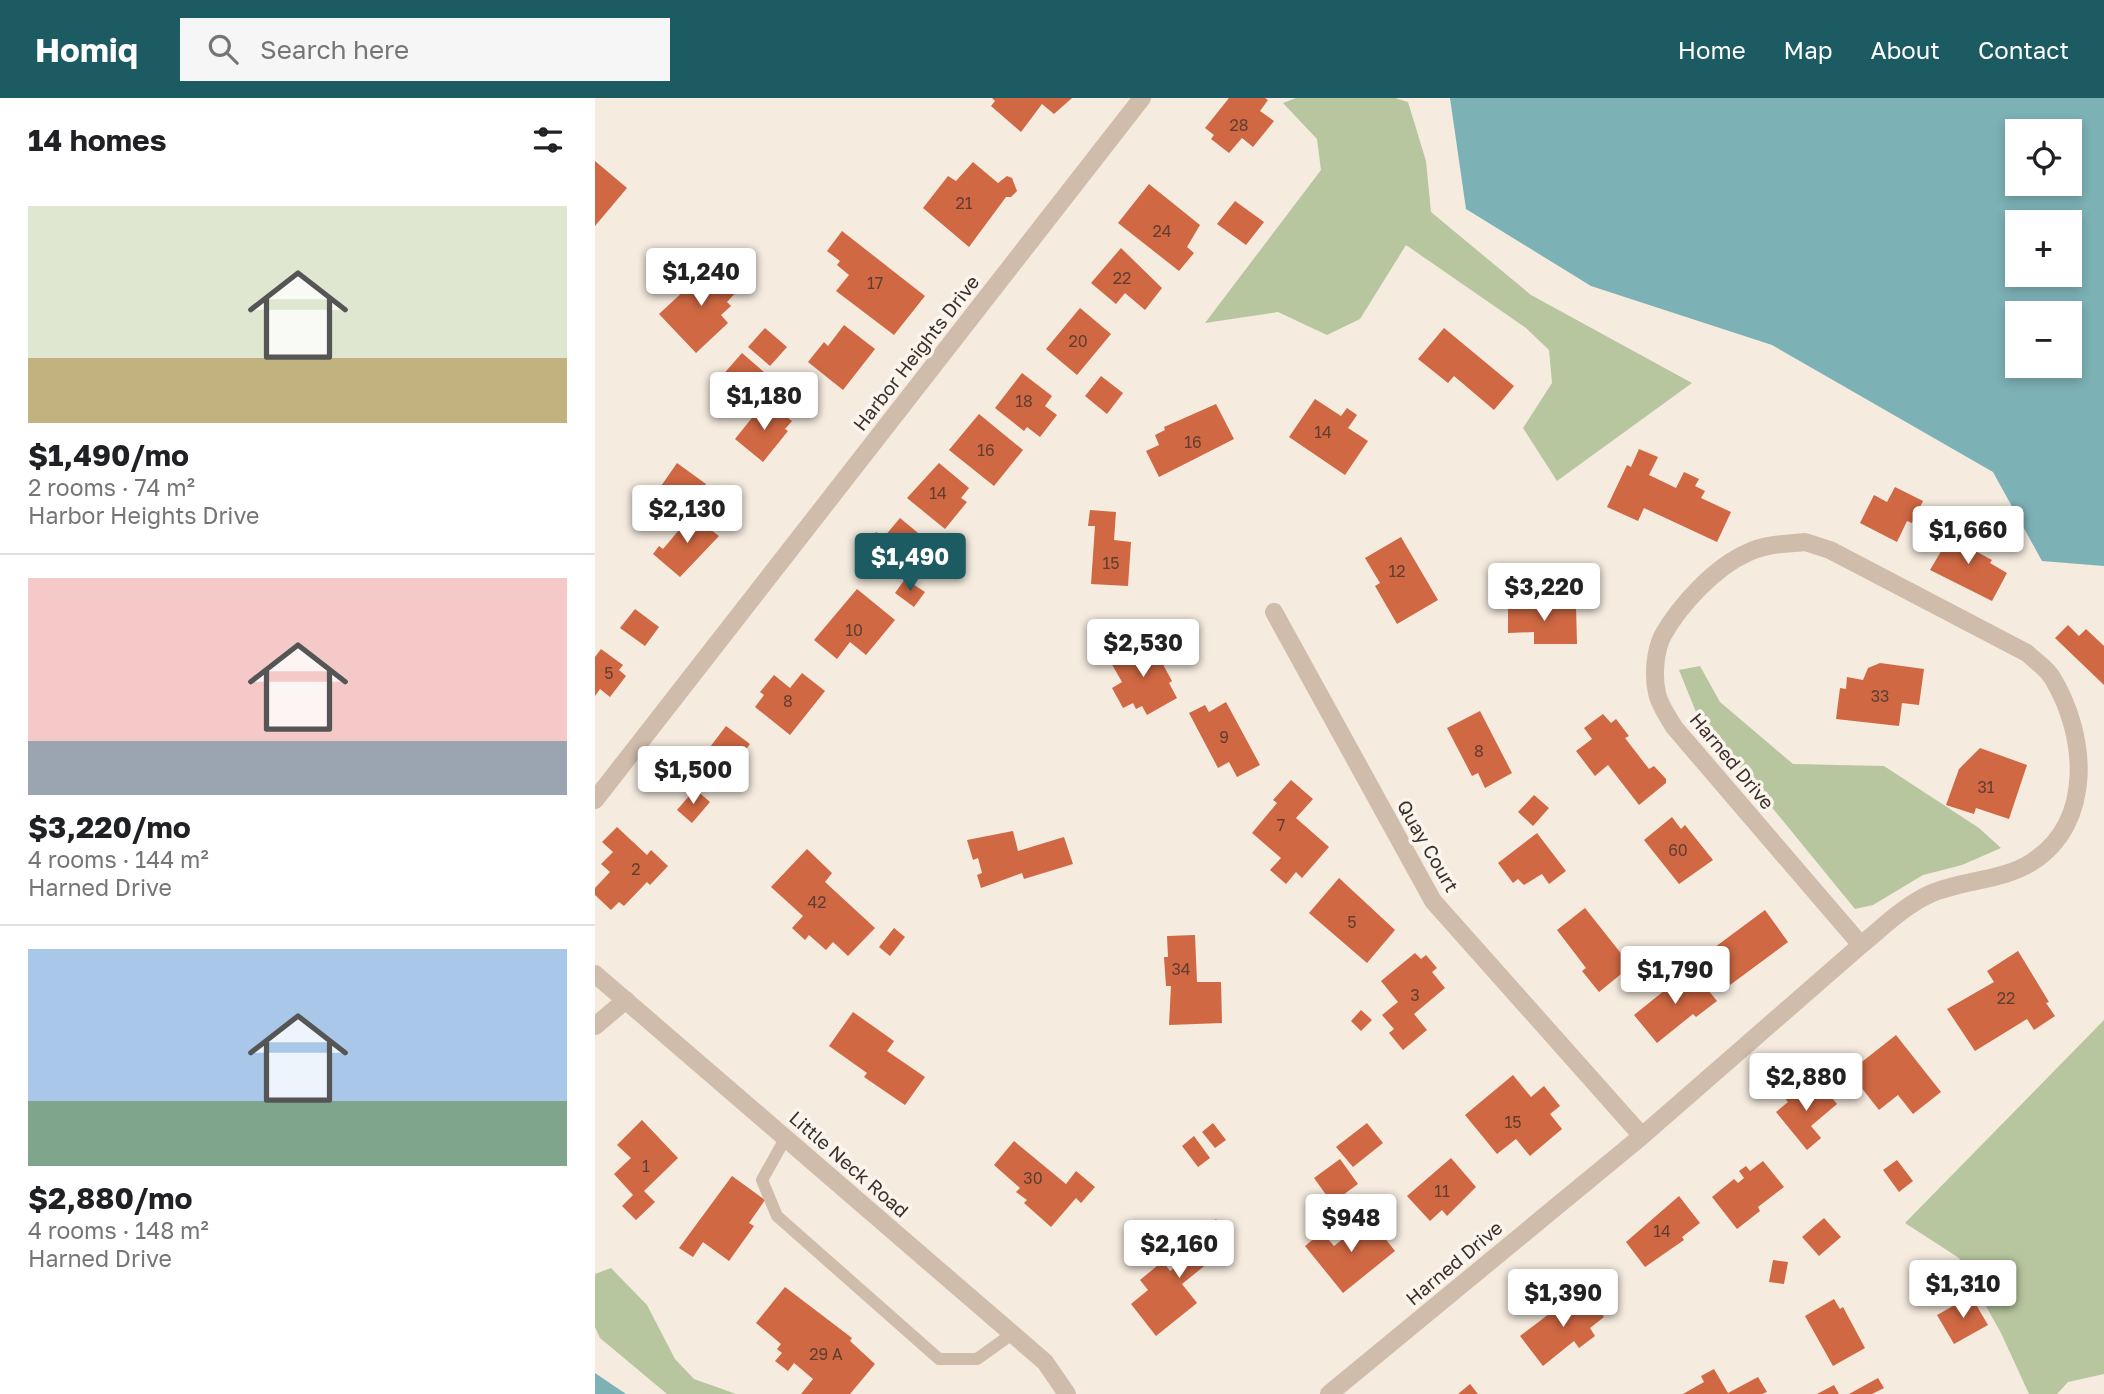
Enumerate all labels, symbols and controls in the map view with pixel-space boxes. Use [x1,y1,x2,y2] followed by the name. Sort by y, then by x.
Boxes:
[180,18,670,81] search box
[35,30,138,69] text: Homiq
[204,30,242,68] icon: search
[260,34,409,65] text: Search here
[1678,35,1746,64] text: Home
[1784,35,1833,64] text: Map
[1871,35,1940,64] text: About
[1978,35,2069,64] text: Contact
[1229,115,1249,135] house number: 28
[2005,119,2082,378] map controls
[2005,119,2082,196] button: locate
[529,121,567,159] icon: filters
[28,122,167,158] text: 14 homes
[955,193,973,213] house number: 21
[2005,210,2082,287] button: +
[1152,221,1172,241] house number: 24
[644,248,758,308] pin: $1,240
[235,252,361,378] icon: home
[662,257,740,285] text: $1,240
[1113,268,1131,288] house number: 22
[848,270,983,435] street label: Harbor Heights Drive
[867,273,883,293] house number: 17
[2005,301,2082,378] button: −
[1068,331,1088,351] house number: 20
[707,372,821,432] pin: $1,180
[726,381,802,409] text: $1,180
[1015,391,1033,411] house number: 18
[1314,422,1332,442] house number: 14
[1184,432,1202,452] house number: 16
[28,437,189,473] text: $1,490/mo
[977,440,995,460] house number: 16
[28,473,195,501] text: 2 rooms · 74 m²
[929,483,947,503] house number: 14
[630,486,744,545] pin: $2,130
[648,494,726,522] text: $2,130
[28,501,259,529] text: Harbor Heights Drive
[1911,506,2025,566] pin: $1,660
[1929,515,2007,543] text: $1,660
[853,533,967,593] pin: $1,490
[871,542,949,570] text: $1,490
[1102,553,1120,573] house number: 15
[1388,561,1406,581] house number: 12
[1487,564,1601,623] pin: $3,220
[1504,572,1584,600] text: $3,220
[845,620,863,640] house number: 10
[1086,620,1200,679] pin: $2,530
[235,624,361,750] icon: home
[1103,628,1183,656] text: $2,530
[604,663,614,683] house number: 5
[1871,686,1889,706] house number: 33
[783,691,793,711] house number: 8
[1685,708,1779,814] street label: Harned Drive
[1219,727,1229,747] house number: 9
[1474,741,1484,761] house number: 8
[636,746,750,806] pin: $1,500
[654,755,732,783] text: $1,500
[1977,777,1995,797] house number: 31
[1393,796,1464,896] street label: Quay Court
[28,809,191,845] text: $3,220/mo
[1277,815,1285,835] house number: 7
[1668,840,1688,860] house number: 60
[28,845,209,873] text: 4 rooms · 144 m²
[631,859,641,879] house number: 2
[28,873,172,901] text: Harned Drive
[807,892,827,912] house number: 42
[1347,912,1357,932] house number: 5
[1618,946,1732,1006] pin: $1,790
[1637,955,1713,983] text: $1,790
[1171,959,1191,979] house number: 34
[1410,985,1420,1005] house number: 3
[1997,988,2015,1008] house number: 22
[235,995,361,1121] icon: home
[1749,1054,1863,1113] pin: $2,880
[1765,1062,1847,1090] text: $2,880
[785,1106,914,1222] street label: Little Neck Road
[1504,1112,1522,1132] house number: 15
[642,1156,650,1176] house number: 1
[1023,1168,1043,1188] house number: 30
[28,1180,193,1216] text: $2,880/mo
[1434,1181,1450,1201] house number: 11
[1310,1194,1392,1254] pin: $948
[1321,1203,1381,1231] text: $948
[28,1216,209,1244] text: 4 rooms · 148 m²
[1401,1216,1507,1310] street label: Harned Drive
[1122,1220,1236,1280] pin: $2,160
[1653,1221,1671,1241] house number: 14
[1140,1229,1218,1257] text: $2,160
[28,1244,172,1272] text: Harned Drive
[1906,1260,2020,1320] pin: $1,310
[1925,1269,2001,1297] text: $1,310
[1506,1270,1620,1329] pin: $1,390
[1524,1278,1602,1306] text: $1,390
[809,1344,843,1364] house number: 29 A

